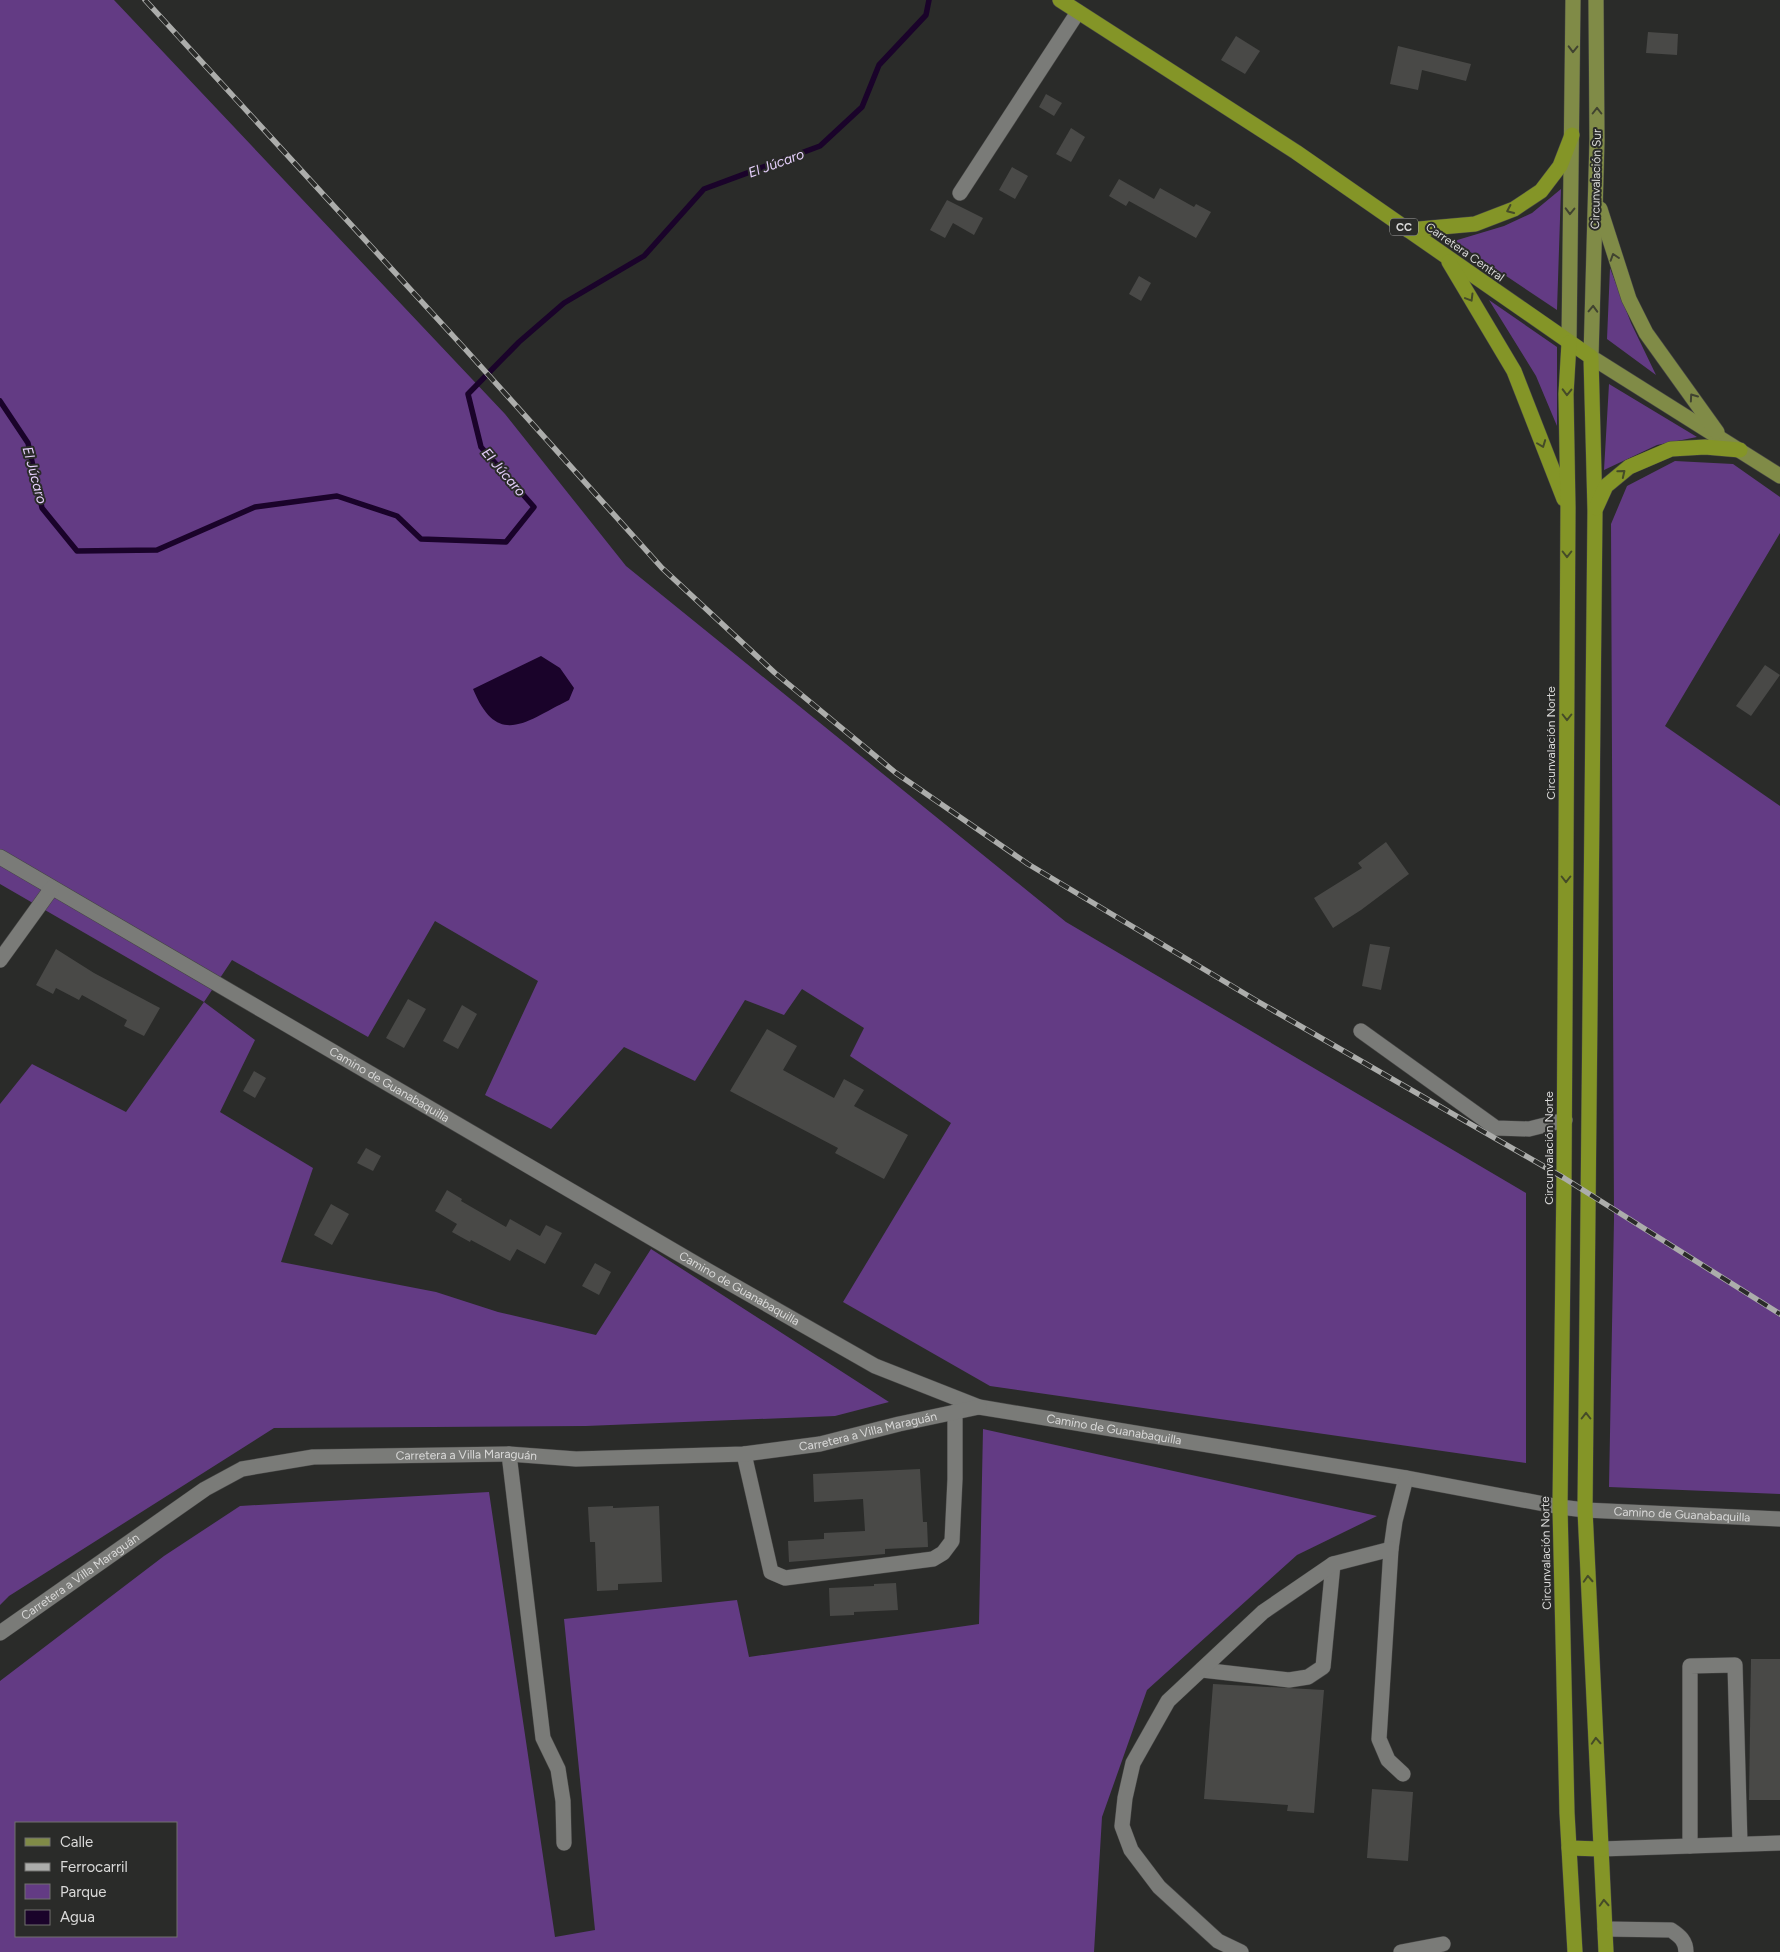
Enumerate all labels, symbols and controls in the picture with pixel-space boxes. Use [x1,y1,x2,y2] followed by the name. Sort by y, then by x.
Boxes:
[1568,45,1578,53] one-way arrow
[1592,107,1602,115] one-way arrow
[1588,129,1604,229] street label: Circunvalación Sur
[746,145,807,181] water label: El Júcaro
[1507,204,1516,214] one-way arrow
[1565,207,1576,215] one-way arrow
[1390,218,1418,236] road number: CC
[1423,220,1507,284] street label: Carretera Central
[1610,253,1620,261] one-way arrow
[1464,293,1474,302] one-way arrow
[1587,304,1598,312] one-way arrow
[1561,388,1572,396] one-way arrow
[1690,394,1699,403] one-way arrow
[1536,439,1546,447] one-way arrow
[19,445,50,506] water label: El Júcaro
[478,445,529,500] water label: El Júcaro
[1616,470,1625,478] one-way arrow
[1562,551,1572,559] one-way arrow
[1544,686,1558,800] street label: Circunvalación Norte
[1561,713,1572,721] one-way arrow
[1561,876,1571,884] one-way arrow
[327,1044,452,1125] street label: Camino de Guanabaquilla
[1542,1091,1556,1205] street label: Circunvalación Norte
[676,1248,802,1329] street label: Camino de Guanabaquilla
[798,1409,939,1454] street label: Carretera a Villa Maraguán
[1045,1411,1183,1448] street label: Camino de Guanabaquilla
[1581,1412,1591,1420] one-way arrow
[396,1447,538,1463] street label: Carretera a Villa Maraguán
[1538,1496,1554,1610] street label: Circunvalación Norte
[1613,1504,1751,1525] street label: Camino de Guanabaquilla
[18,1530,142,1623] street label: Carretera a Villa Maraguán
[1583,1574,1594,1582] one-way arrow
[1591,1737,1601,1744] one-way arrow
[15,1822,178,1937] legend
[60,1833,93,1851] text: Calle
[60,1858,128,1876] text: Ferrocarril
[60,1883,107,1901] text: Parque
[1598,1899,1609,1907] one-way arrow
[60,1908,95,1926] text: Agua

